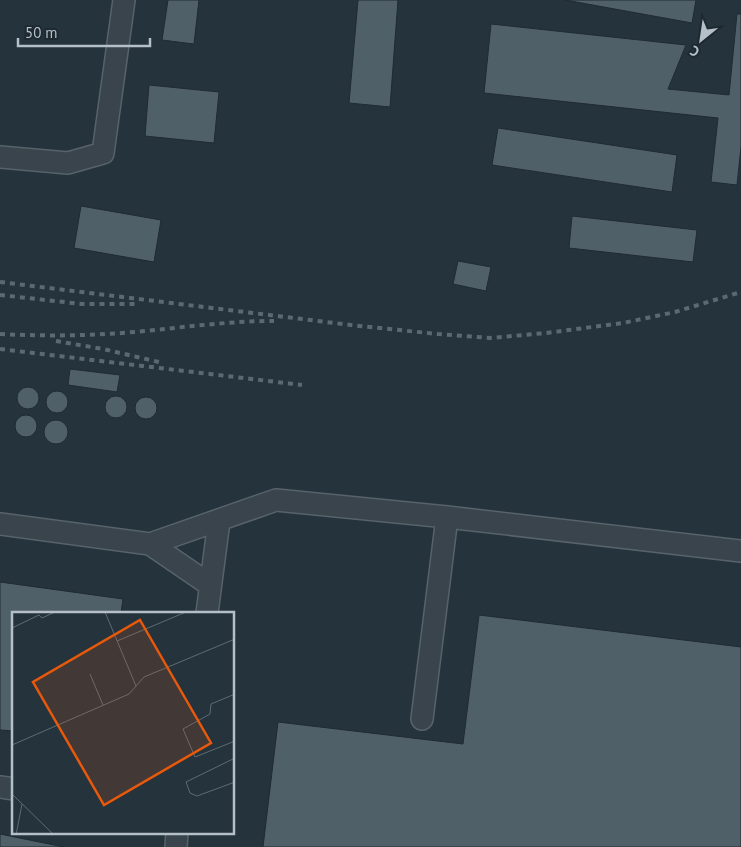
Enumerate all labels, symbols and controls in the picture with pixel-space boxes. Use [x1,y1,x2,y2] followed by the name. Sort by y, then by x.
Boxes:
[18,15,150,47] scale bar
[676,15,726,65] north arrow
[25,23,58,42] text: 50 m
[686,41,702,61] text: С
[12,612,235,834] inset map

